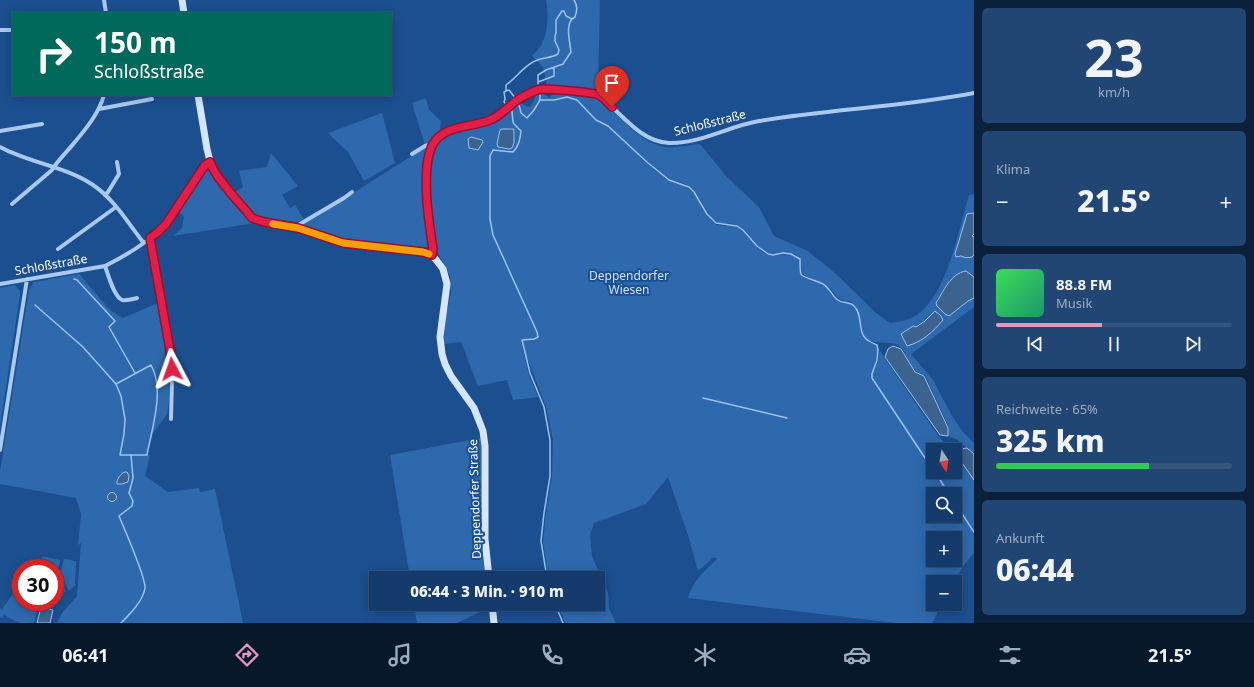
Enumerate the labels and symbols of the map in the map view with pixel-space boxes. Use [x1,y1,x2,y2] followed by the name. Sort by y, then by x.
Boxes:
[595,66,629,107] pin
[672,105,748,140] street label: Schloßstraße
[13,250,89,279] street label: Schloßstraße
[589,267,669,298] park label: Deppendorfer Wiesen
[151,348,193,390] position arrow
[464,439,485,559] street label: Deppendorfer Straße
[926,443,962,479] north arrow
[12,559,64,611] speed limit sign: 30

